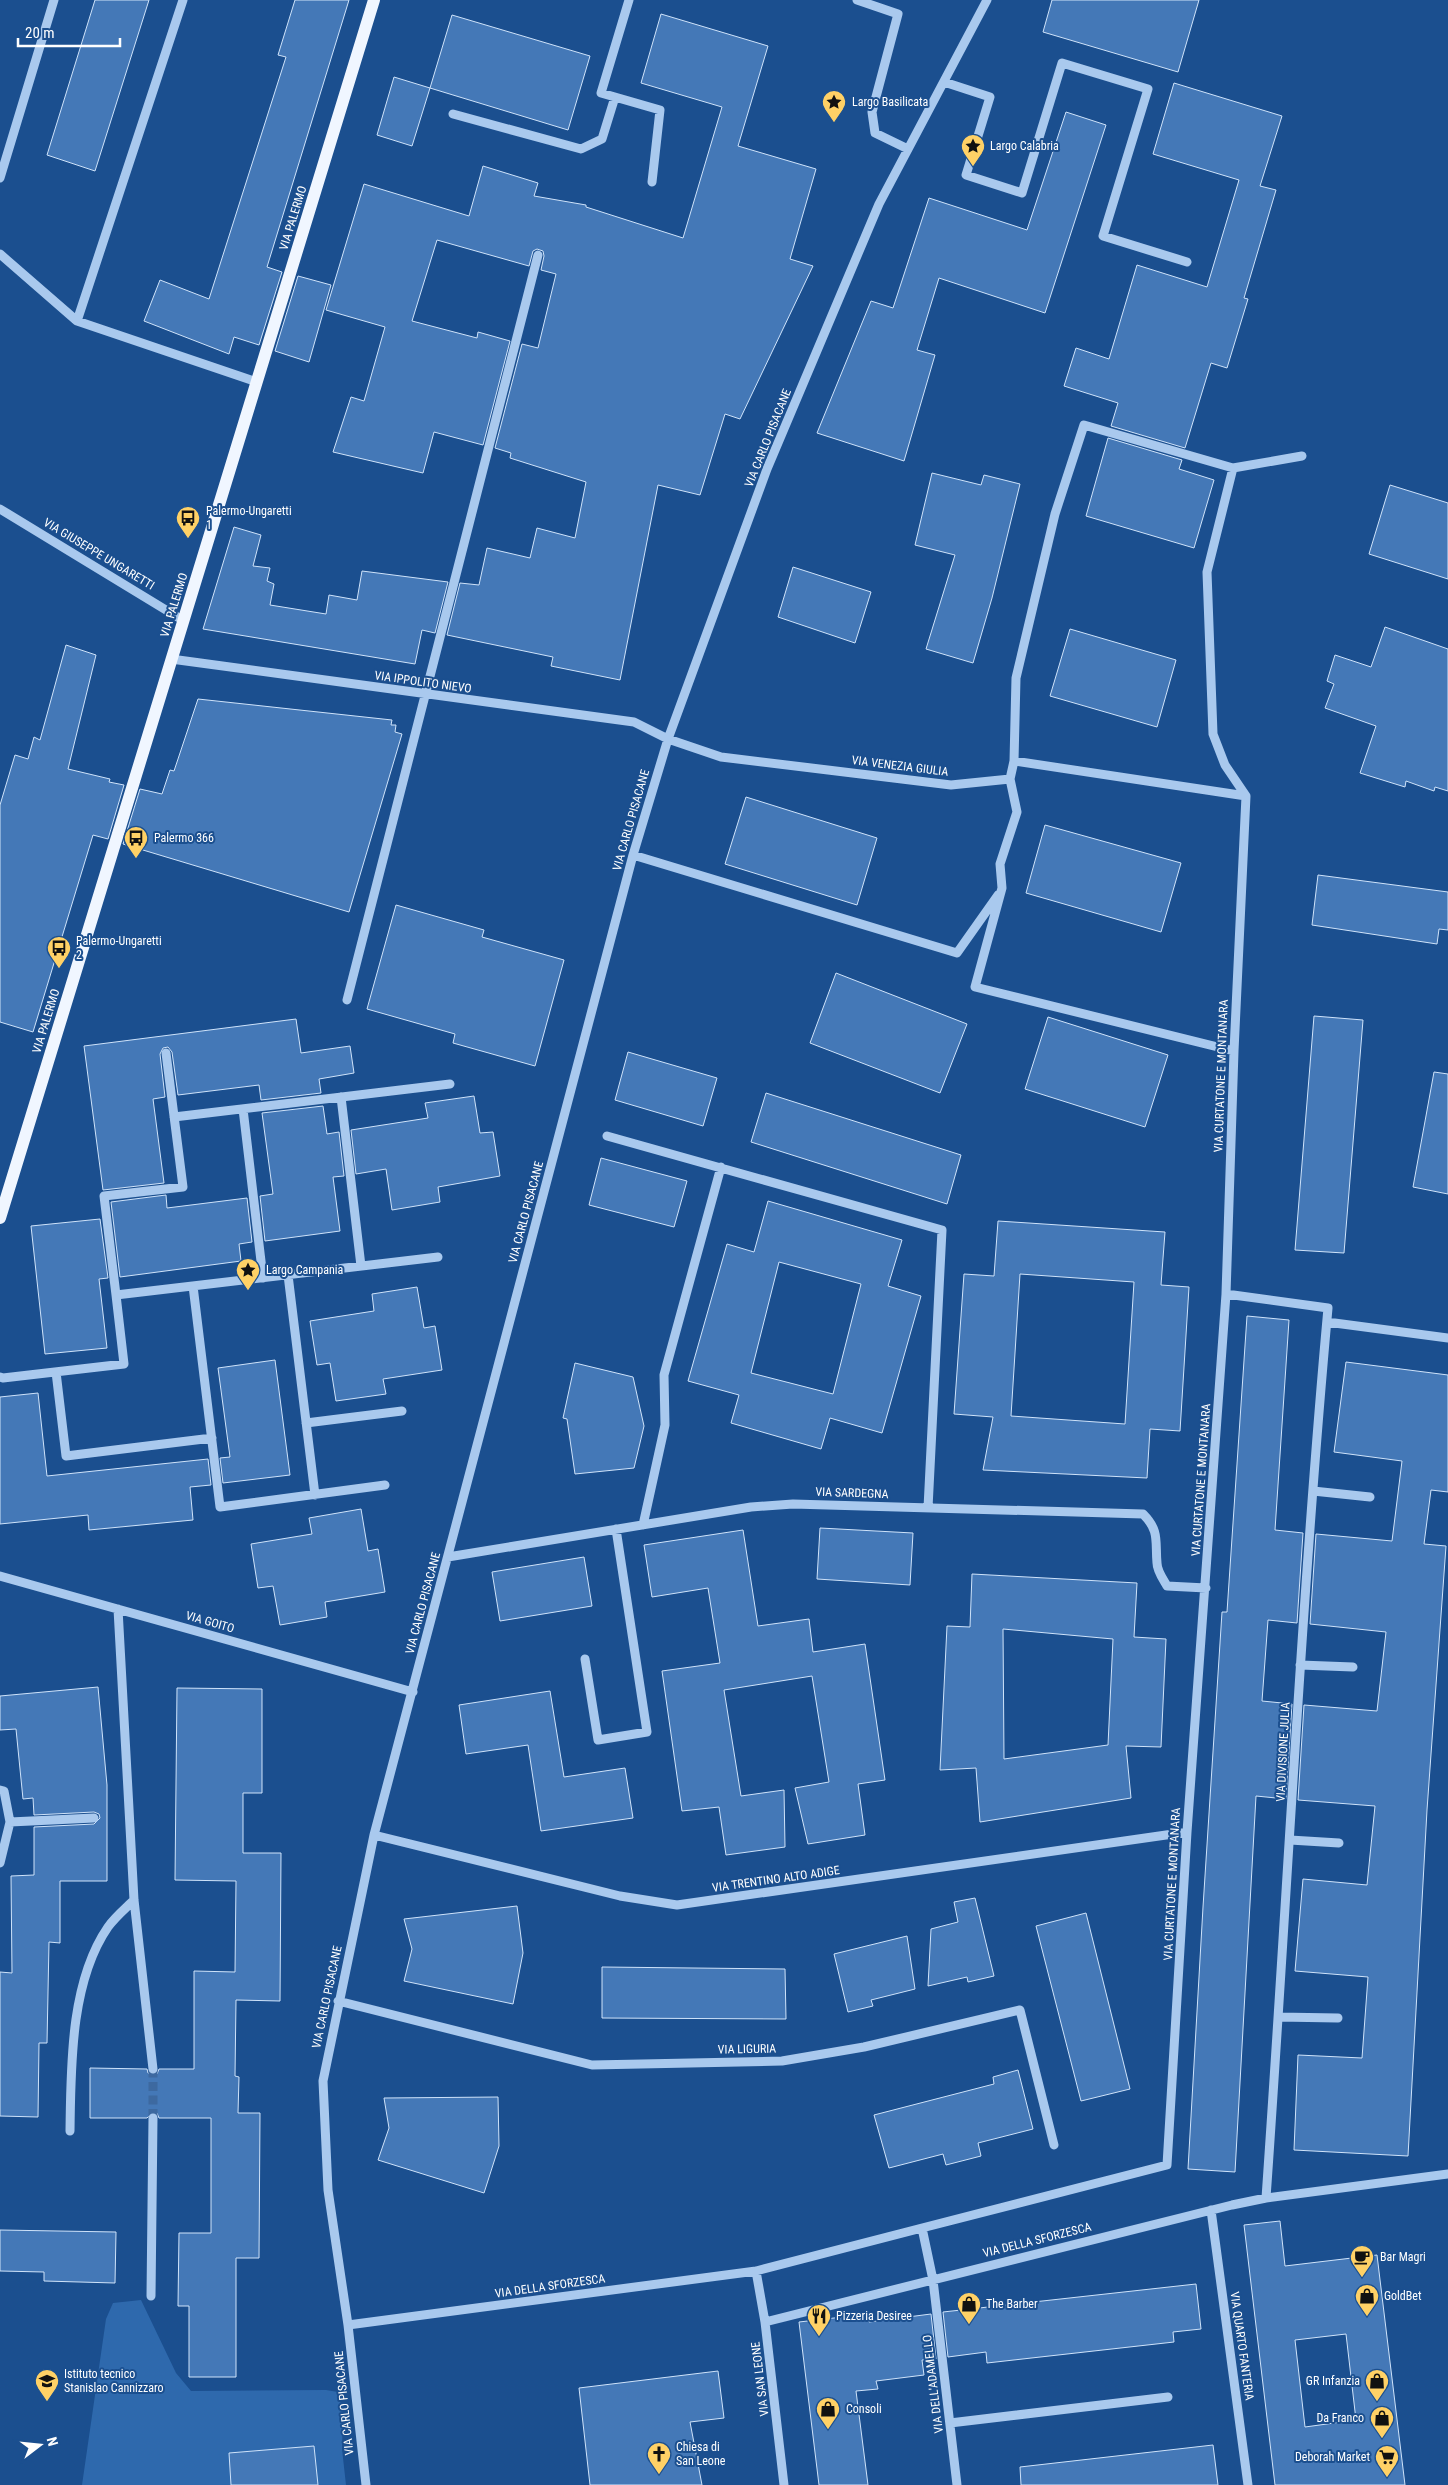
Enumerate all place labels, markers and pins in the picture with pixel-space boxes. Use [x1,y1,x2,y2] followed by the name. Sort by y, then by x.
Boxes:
[821,89,847,123] place icon: Largo Basilicata
[852,95,929,109] place label: Largo Basilicata
[960,133,986,167] place icon: Largo Calabria
[990,139,1059,153] place label: Largo Calabria
[206,504,292,532] place label: Palermo-Ungaretti 1
[175,505,201,539] bus stop icon: Palermo-Ungaretti 1
[123,825,149,859] bus stop icon: Palermo 366
[154,831,214,845] place label: Palermo 366
[76,934,162,962] place label: Palermo-Ungaretti 2
[46,935,72,969] bus stop icon: Palermo-Ungaretti 2
[235,1257,261,1291] place icon: Largo Campania
[266,1263,344,1277] place label: Largo Campania
[1349,2244,1375,2278] cafe icon: Bar Magri
[1380,2250,1426,2264] place label: Bar Magri
[1354,2283,1380,2317] shop icon: GoldBet
[1384,2289,1422,2303] place label: GoldBet
[956,2291,982,2325] shop icon: The Barber
[986,2297,1038,2311] place label: The Barber
[806,2303,832,2337] restaurant icon: Pizzeria Desiree
[836,2309,912,2323] place label: Pizzeria Desiree
[64,2367,164,2395] place label: Istituto tecnico Stanislao Cannizzaro
[34,2368,60,2402] school or university icon: Istituto tecnico Stanislao Cannizzaro
[1364,2368,1390,2402] shop icon: GR Infanzia
[1306,2374,1360,2388] place label: GR Infanzia
[815,2396,841,2430] shop icon: Consoli
[846,2402,882,2416] place label: Consoli
[1369,2405,1395,2439] shop icon: Da Franco
[1316,2411,1364,2425] place label: Da Franco
[676,2440,726,2468] place label: Chiesa di San Leone
[646,2441,672,2475] church icon: Chiesa di San Leone
[1374,2444,1400,2478] supermarket icon: Deborah Market
[1295,2450,1370,2464] place label: Deborah Market

